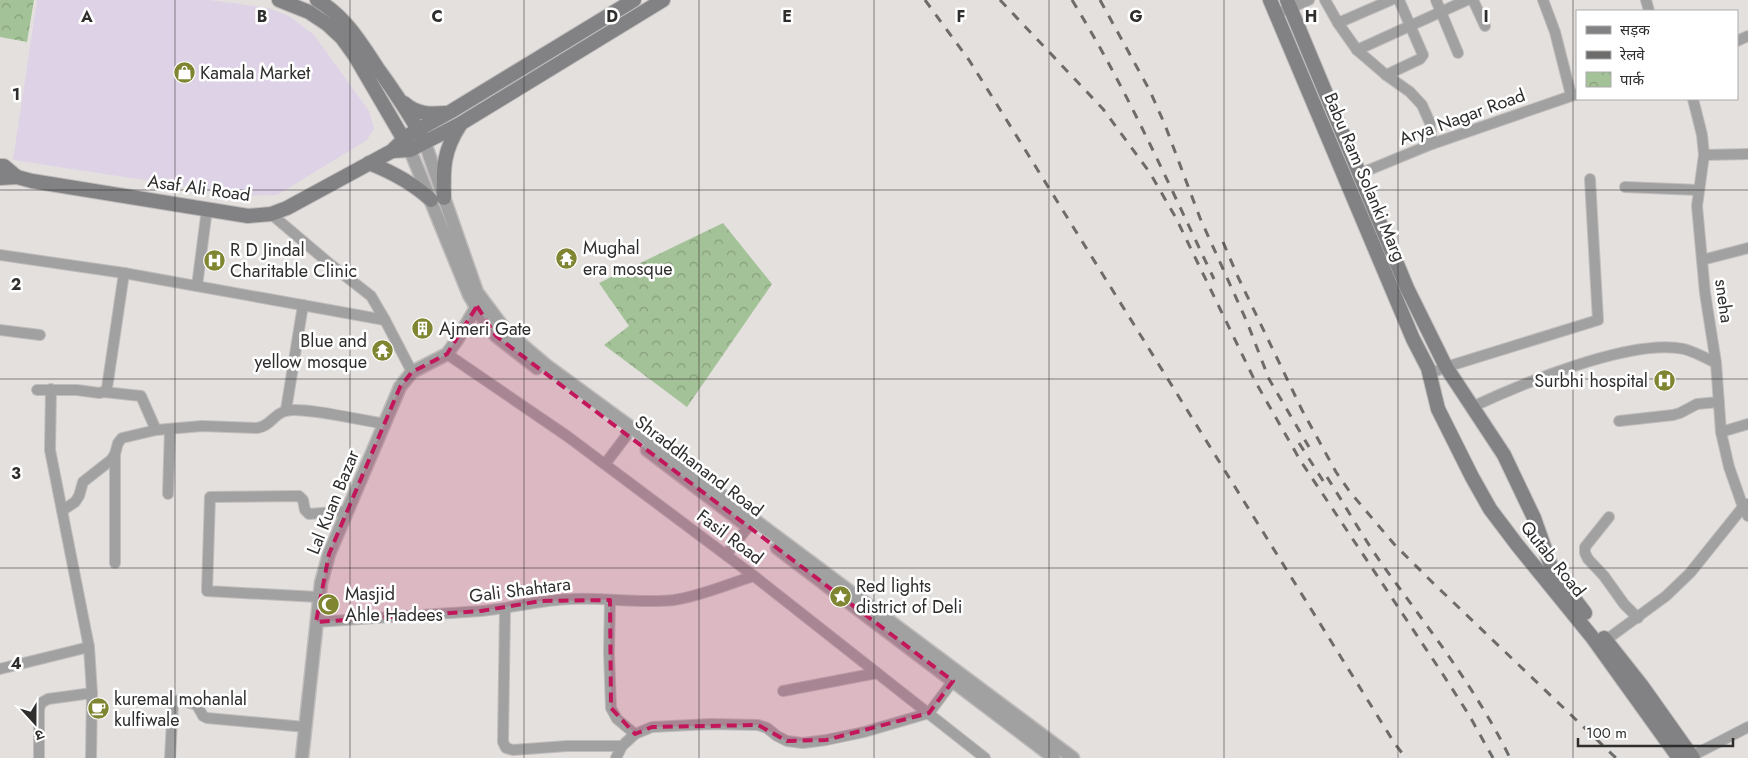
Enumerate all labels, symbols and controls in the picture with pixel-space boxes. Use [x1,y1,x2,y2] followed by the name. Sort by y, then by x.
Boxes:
[80,5,93,28] text: A
[257,5,267,28] text: B
[431,5,443,28] text: C
[606,5,618,28] text: D
[782,5,792,28] text: E
[957,5,965,28] text: F
[1129,5,1143,28] text: G
[1305,5,1317,28] text: H
[1483,5,1489,28] text: I
[1576,10,1738,100] legend
[1620,19,1650,41] text: सड़क
[1619,44,1645,66] text: रेलवे
[200,60,311,86] place label: Kamala Market
[172,61,196,85] shop icon: Kamala Market
[1620,69,1644,91] text: पार्क
[1395,82,1529,152] street label: Arya Nagar Road
[12,83,20,106] text: 1
[1318,88,1412,266] street label: Babu Ram Solanki Marg
[146,168,252,208] street label: Asaf Ali Road
[583,235,673,282] place label: Mughal era mosque
[230,237,357,284] place label: R D Jindal Charitable Clinic
[555,246,579,270] temple icon: Mughal era mosque
[202,248,226,272] hospital icon: R D Jindal Charitable Clinic
[11,273,21,296] text: 2
[1708,277,1740,325] street label: sneha
[439,316,531,342] place label: Ajmeri Gate
[411,317,435,341] building icon: Ajmeri Gate
[255,328,367,375] place label: Blue and yellow mosque
[371,339,395,363] temple icon: Blue and yellow mosque
[1534,368,1648,394] place label: Surbhi hospital
[1652,369,1676,393] hospital icon: Surbhi hospital
[629,409,769,523] street label: Shraddhanand Road
[300,445,366,558] street label: Lal Kuan Bazar
[11,462,21,485] text: 3
[691,503,769,571] street label: Fasil Road
[1514,515,1592,603] street label: Qutab Road
[468,571,572,609] street label: Gali Shahtara
[856,573,962,620] place label: Red lights district of Deli
[345,581,443,628] place label: Masjid Ahle Hadees
[828,584,852,608] place icon: Red lights district of Deli
[317,592,341,616] mosque icon: Masjid Ahle Hadees
[10,652,22,675] text: 4
[114,686,247,733] place label: kuremal mohanlal kulfiwale
[86,697,110,721] cafe icon: kuremal mohanlal kulfiwale
[10,698,60,748] north arrow
[1578,716,1733,748] scale bar
[1586,722,1627,744] text: 100 m
[32,724,47,746] text: उ

